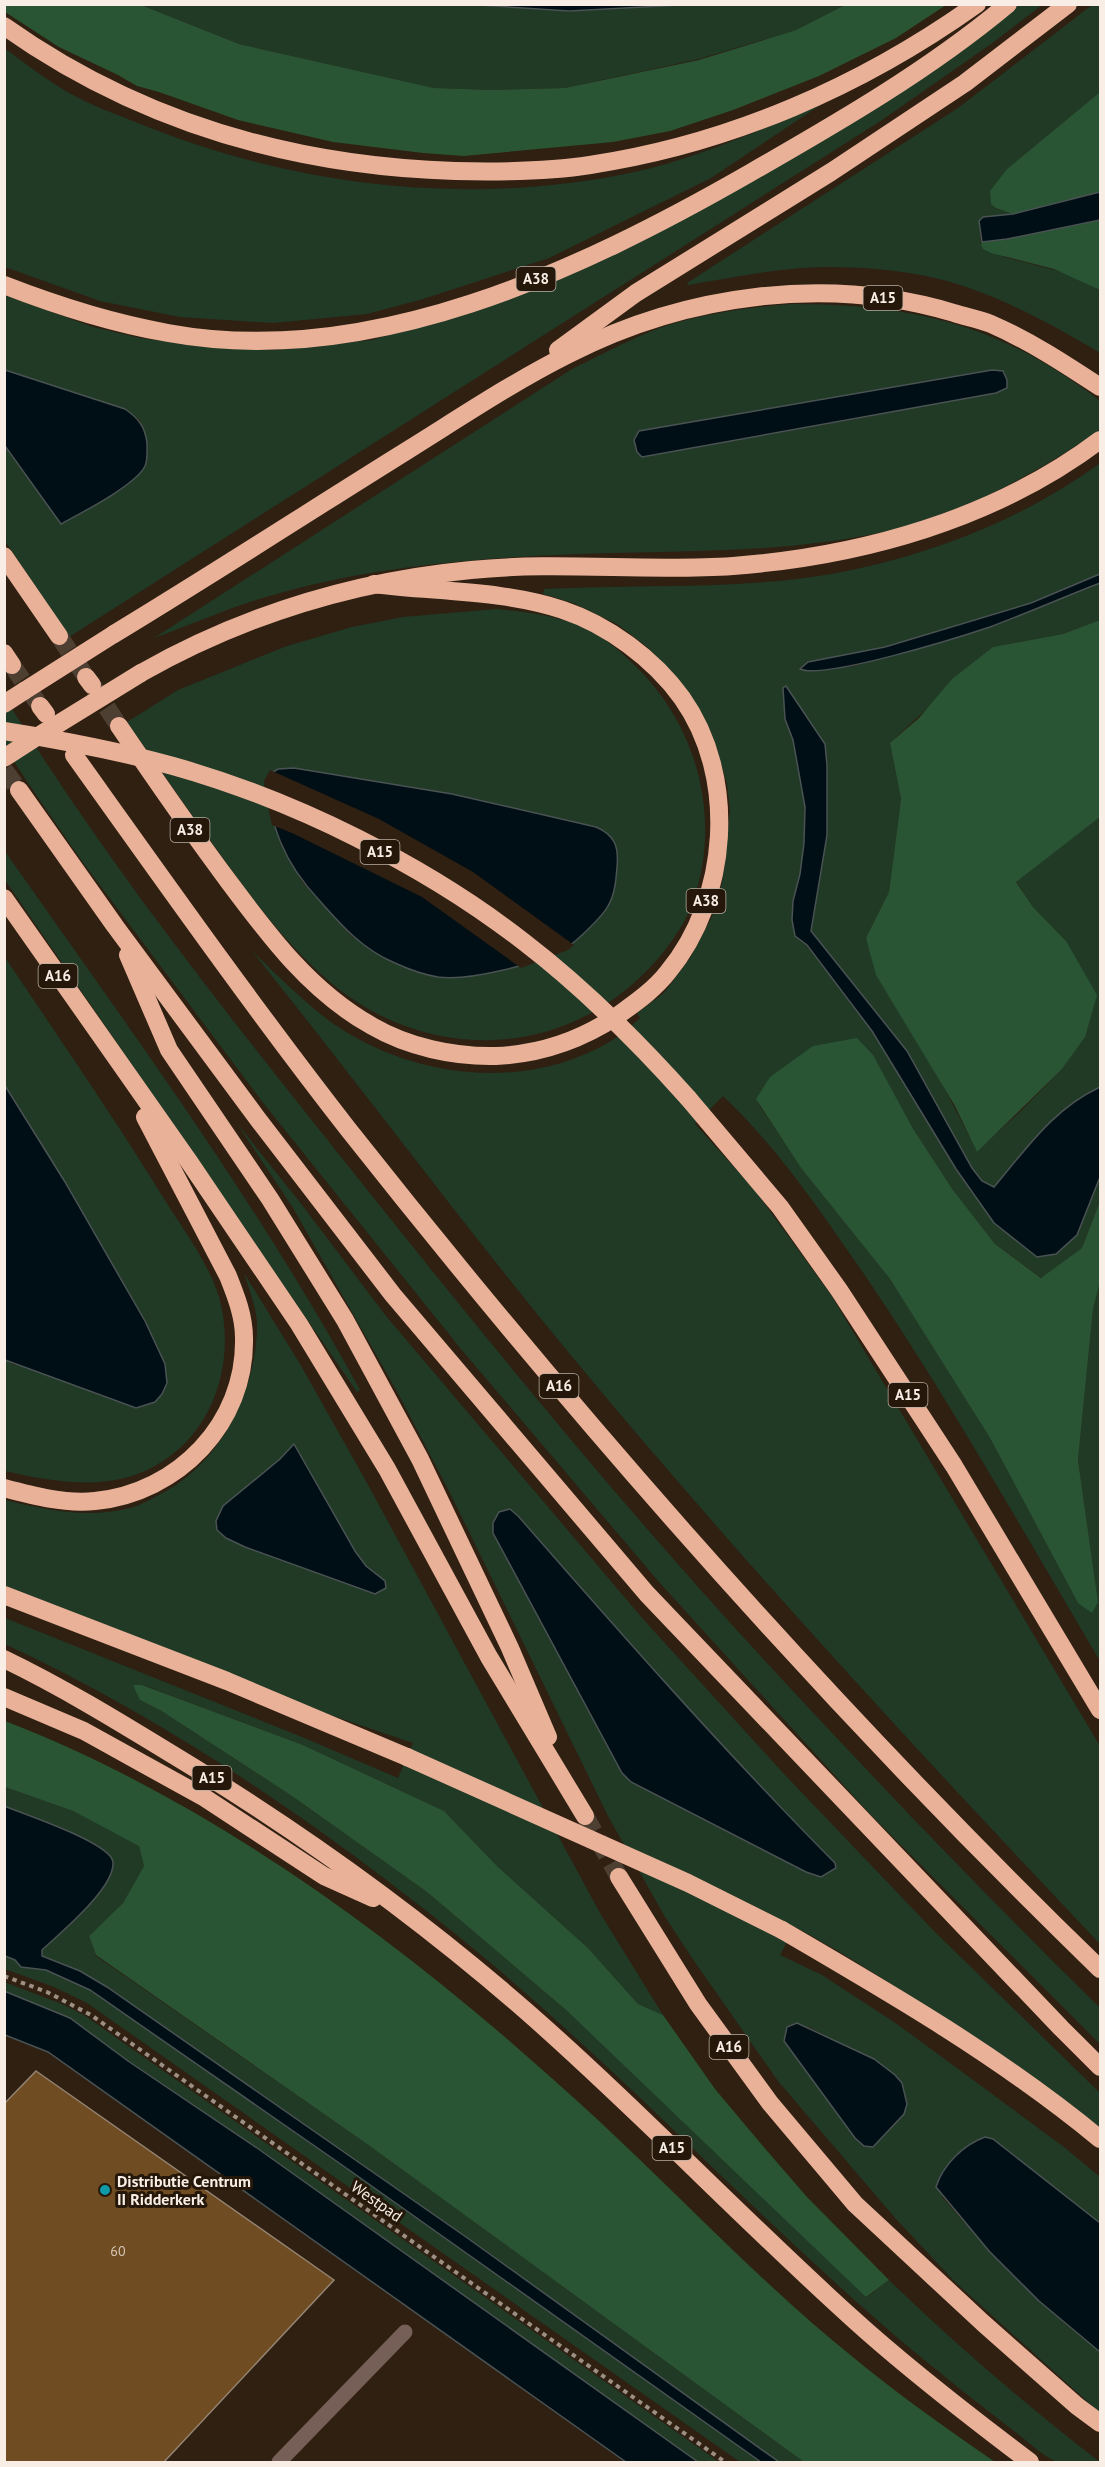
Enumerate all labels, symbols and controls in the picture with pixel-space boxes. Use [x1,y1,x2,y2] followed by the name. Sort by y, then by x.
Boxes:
[516,267,556,291] road number: A38
[864,286,902,310] road number: A15
[170,818,210,842] road number: A38
[360,840,400,864] road number: A15
[686,889,726,913] road number: A38
[38,964,78,988] road number: A16
[540,1374,578,1398] road number: A16
[888,1383,928,1407] road number: A15
[192,1766,232,1790] road number: A15
[710,2035,748,2059] road number: A16
[652,2136,692,2160] road number: A15
[117,2171,251,2209] place label: Distributie Centrum II Ridderkerk
[347,2176,407,2226] street label: Westpad
[98,2183,112,2197] marker: Distributie Centrum II Ridderkerk
[110,2242,126,2260] house number: 60

